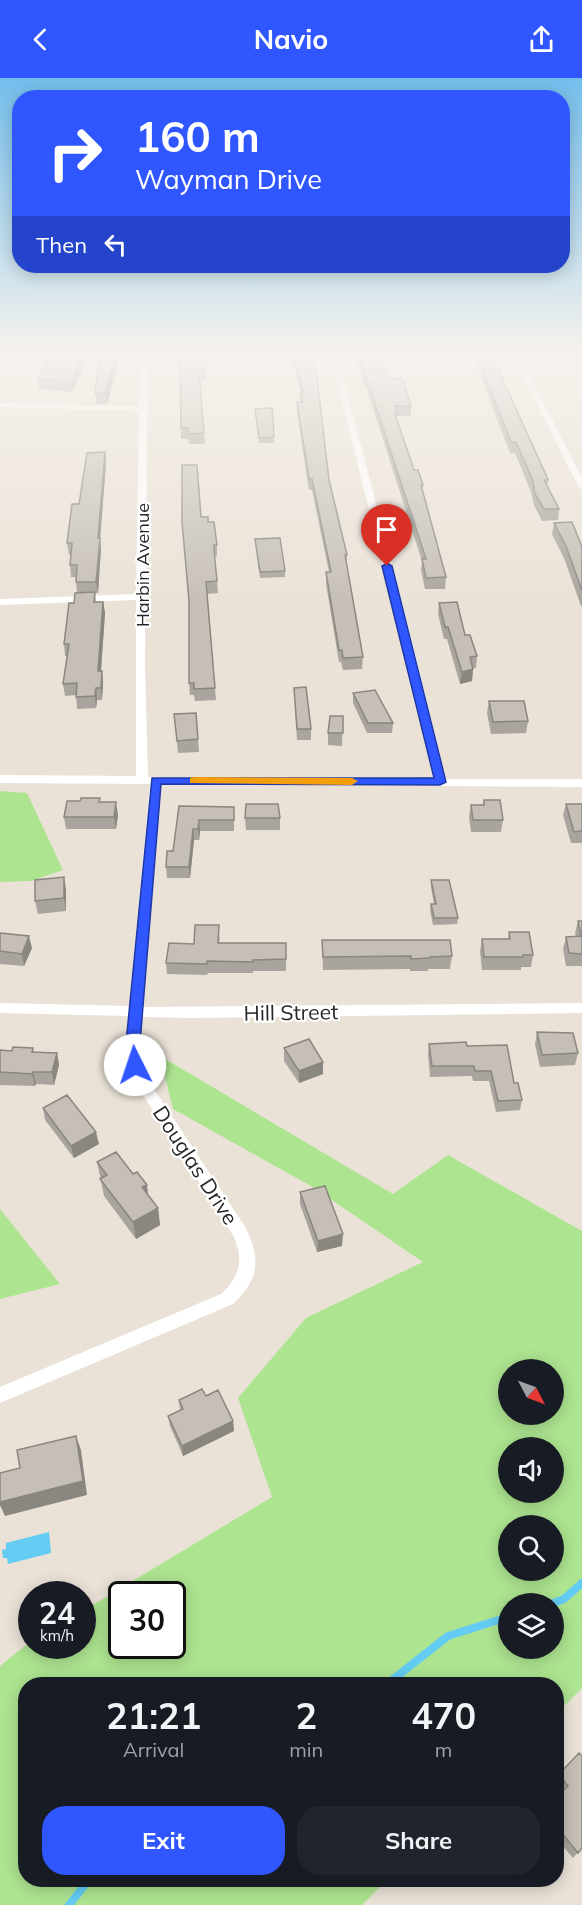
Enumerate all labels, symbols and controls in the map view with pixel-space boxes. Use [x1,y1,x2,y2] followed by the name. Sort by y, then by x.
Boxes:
[254,22,328,56] text: Navio
[24,23,57,56] icon: back
[525,23,558,56] icon: share
[135,110,260,163] text: 160 m
[36,114,114,192] icon: right
[135,162,322,196] text: Wayman Drive
[99,228,132,261] icon: left
[36,231,87,259] text: Then
[131,503,154,627] street label: Harbin Avenue
[361,504,412,566] pin
[370,513,403,546] icon: arrive
[243,998,339,1026] street label: Hill Street
[103,1033,167,1097] position arrow
[148,1101,244,1229] street label: Douglas Drive
[498,1359,564,1425] north arrow
[498,1359,564,1659] map controls
[498,1437,564,1503] button: sound
[498,1515,564,1581] button: search
[108,1581,186,1659] speed limit sign: 30
[498,1593,564,1659] button: layers
[39,1594,75,1632] text: 24
[40,1626,74,1645] text: km/h
[106,1693,201,1738] text: 21:21
[295,1693,317,1738] text: 2
[411,1693,476,1738] text: 470
[123,1737,184,1762] text: Arrival
[289,1737,323,1762] text: min
[435,1737,452,1762] text: m
[42,1806,285,1875] button: Exit
[297,1806,540,1875] button: Share

